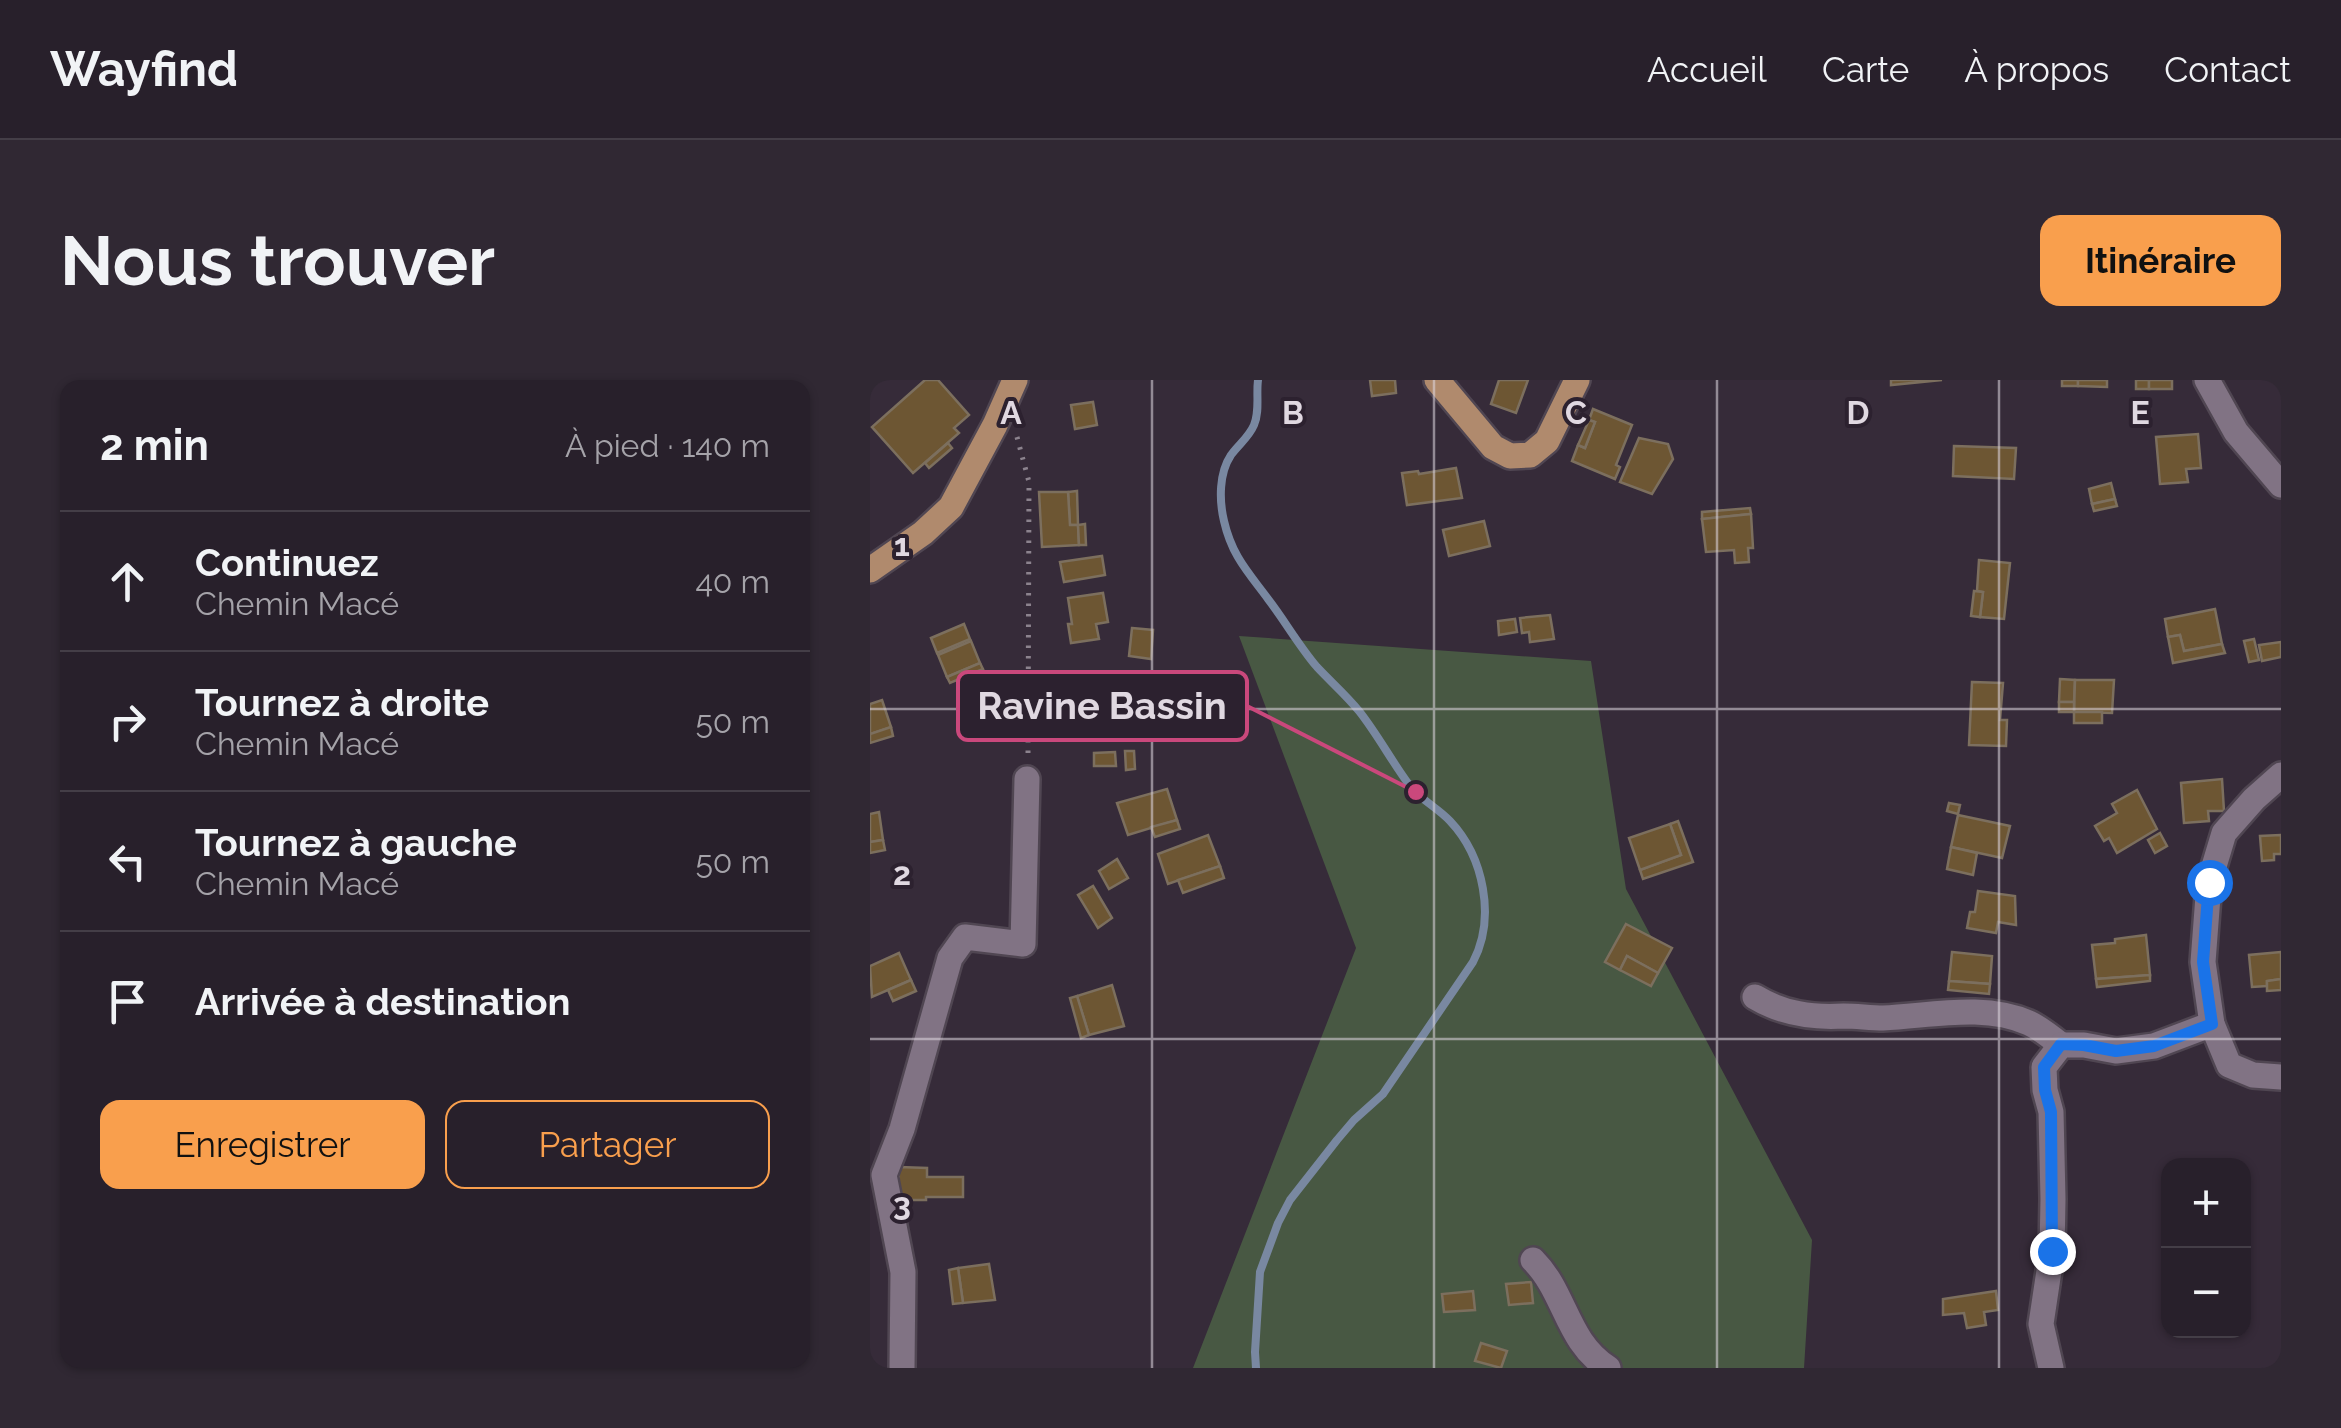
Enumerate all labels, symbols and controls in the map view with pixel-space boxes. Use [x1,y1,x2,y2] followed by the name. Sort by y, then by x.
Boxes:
[50,41,238,97] text: Wayfind
[1647,49,1767,90] text: Accueil
[1822,49,1909,90] text: Carte
[1964,49,2109,90] text: À propos
[2164,49,2291,90] text: Contact
[2040,215,2281,306] button: Itinéraire
[60,219,495,301] text: Nous trouver
[1000,394,1022,431] text: A
[1282,394,1304,431] text: B
[1565,394,1587,431] text: C
[1847,394,1869,431] text: D
[2130,394,2150,431] text: E
[100,421,209,470] text: 2 min
[565,427,770,464] text: À pied · 140 m
[894,526,910,563] text: 1
[195,540,379,585] text: Continuez
[100,554,155,609] icon: ahead
[695,563,770,600] text: 40 m
[195,585,399,622] text: Chemin Macé
[958,672,1247,740] callout: Ravine Bassin
[195,680,489,725] text: Tournez à droite
[977,683,1227,728] text: Ravine Bassin
[100,694,155,749] icon: right
[695,703,770,740] text: 50 m
[195,725,399,762] text: Chemin Macé
[195,820,517,865] text: Tournez à gauche
[100,834,155,889] icon: left
[695,843,770,880] text: 50 m
[893,855,911,892] text: 2
[2187,860,2233,906] route start
[195,865,399,902] text: Chemin Macé
[100,974,155,1029] icon: arrive
[195,979,571,1024] text: Arrivée à destination
[100,1100,425,1189] button: Enregistrer
[445,1100,770,1189] button: Partager
[2161,1158,2251,1338] map controls
[2161,1158,2251,1248] button: +
[893,1185,911,1222] text: 3
[2030,1229,2076,1275] route end
[2161,1248,2251,1338] button: −

